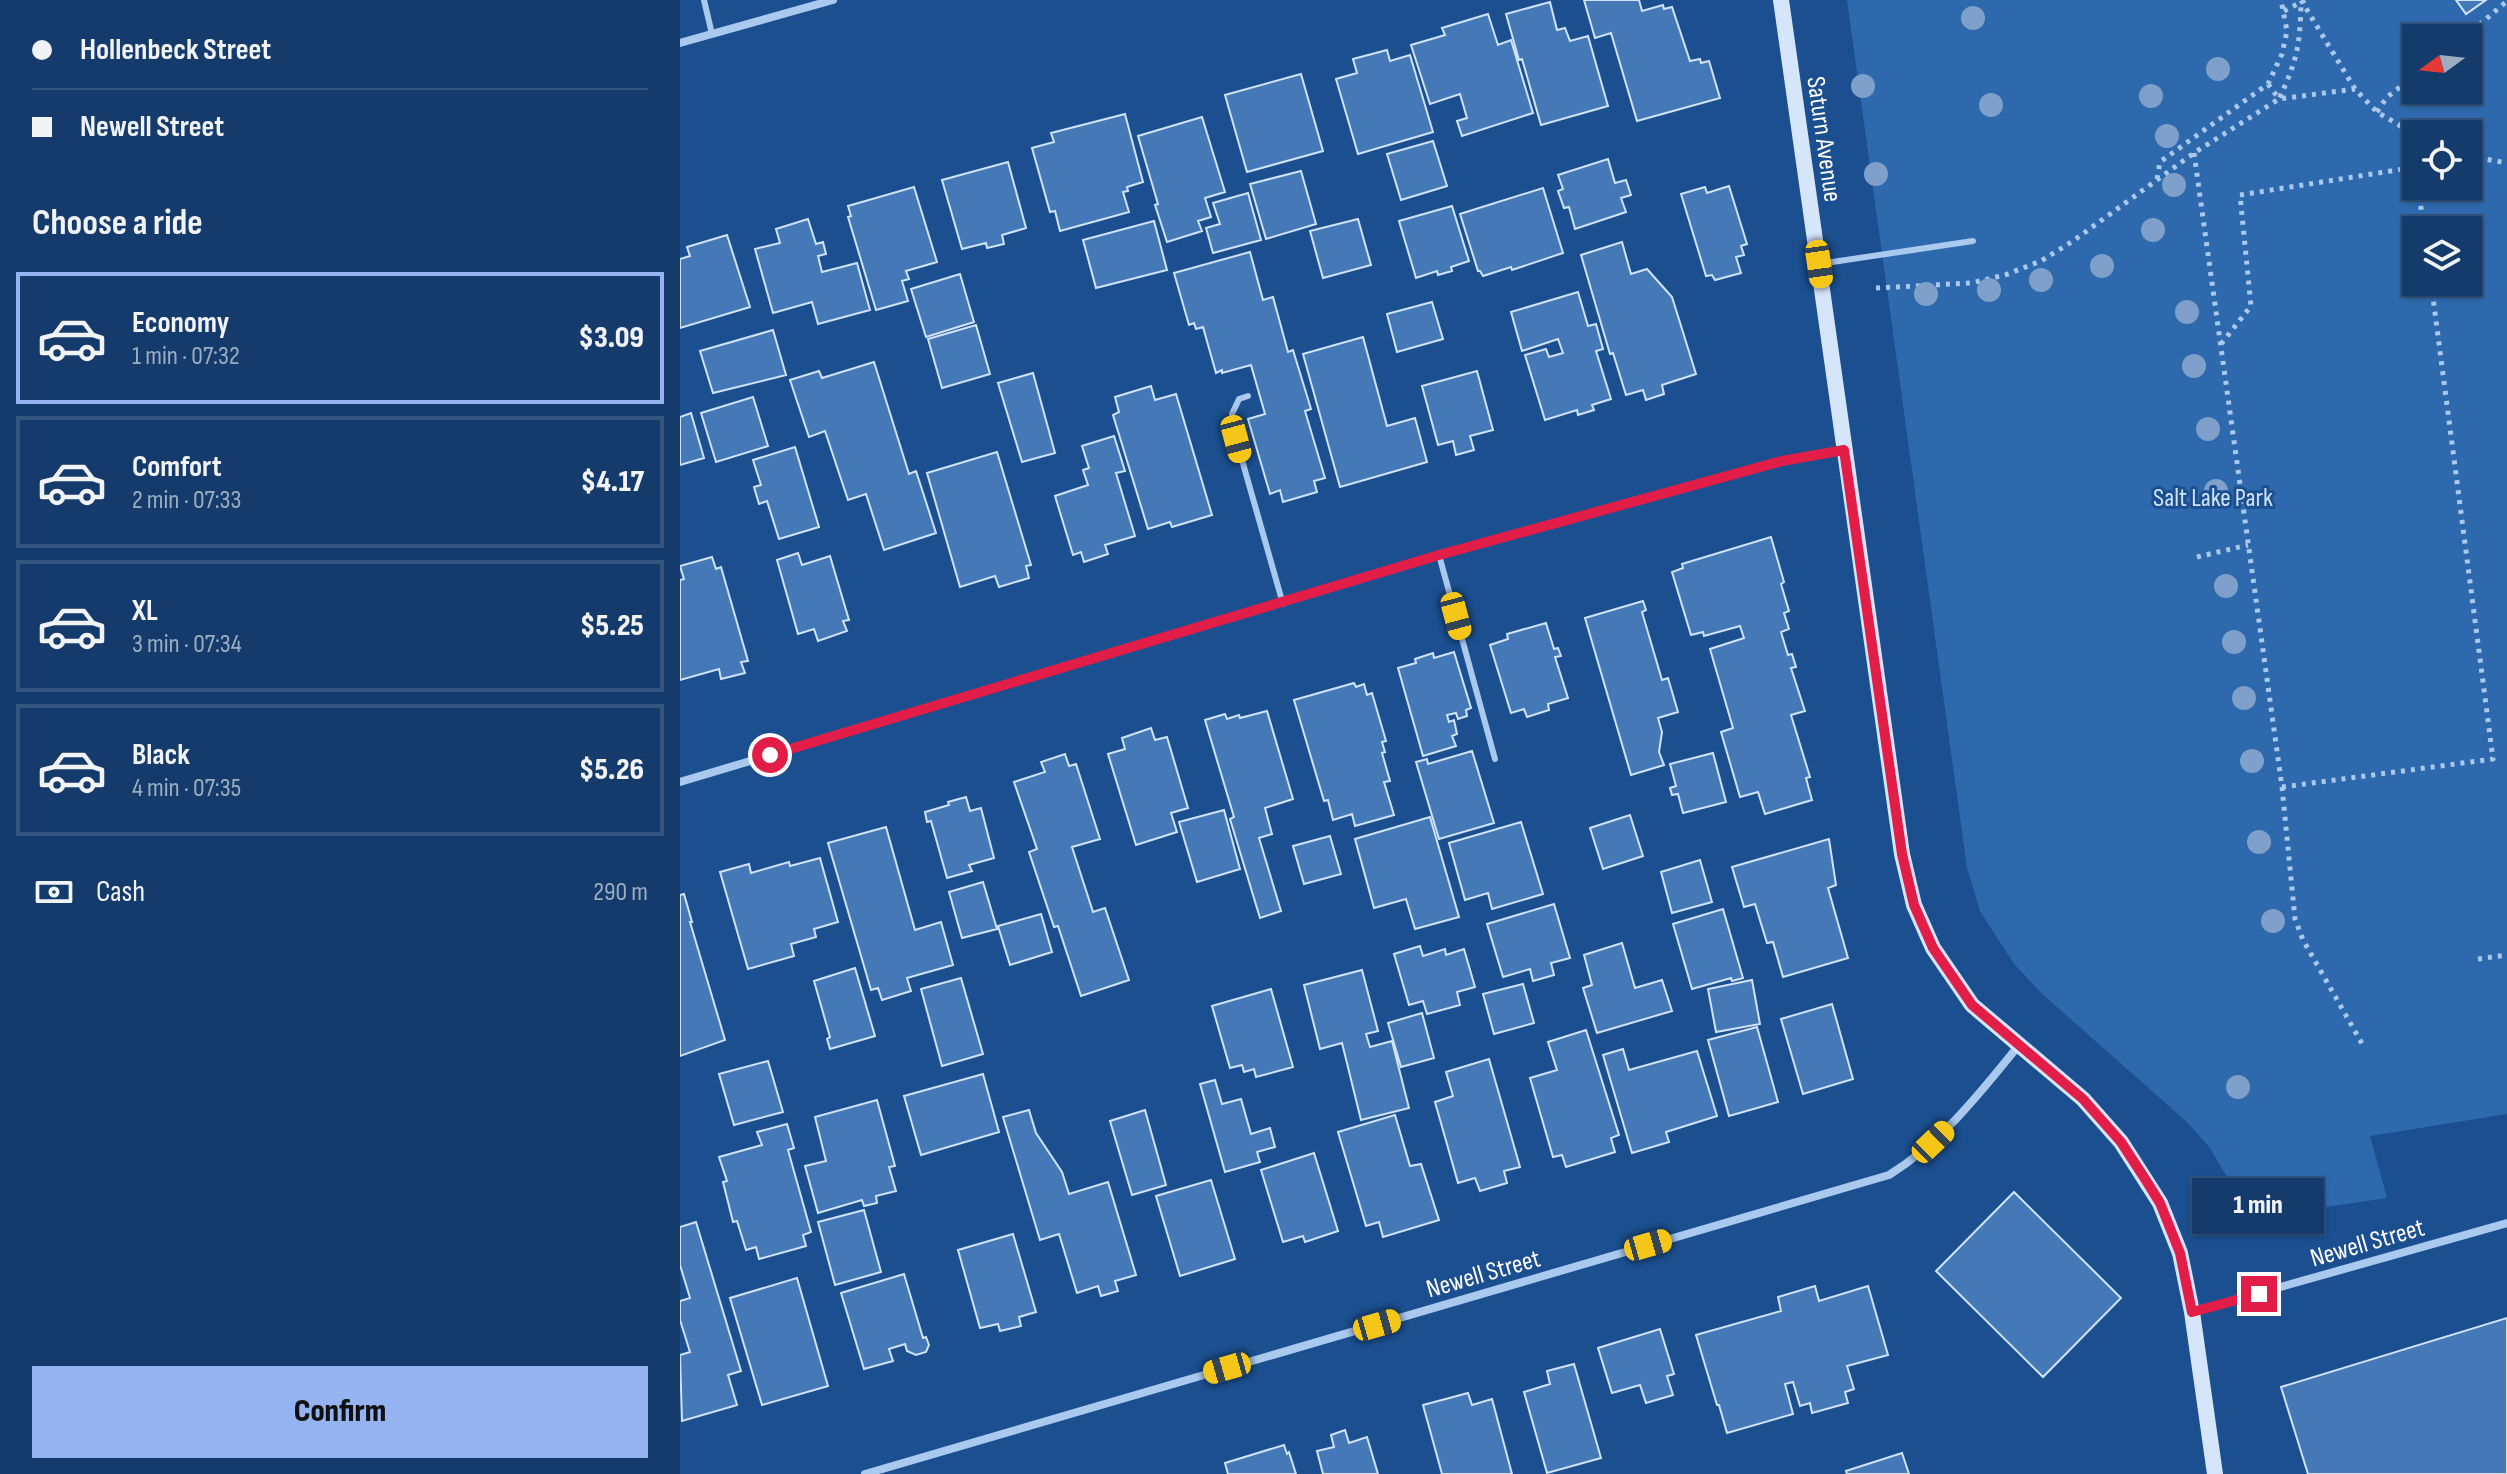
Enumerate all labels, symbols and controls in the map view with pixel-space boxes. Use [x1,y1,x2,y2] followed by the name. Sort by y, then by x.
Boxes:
[2402,24,2482,104] north arrow
[2402,24,2482,296] map controls
[80,32,271,68] text: Hollenbeck Street
[1799,75,1848,204] street label: Saturn Avenue
[80,109,224,145] text: Newell Street
[2402,120,2482,200] button: locate
[32,202,203,245] text: Choose a ride
[2402,216,2482,296] button: layers
[1804,239,1834,289] car
[36,302,108,374] icon: car
[132,305,229,341] text: Economy
[579,320,644,356] text: $3.09
[132,341,240,372] text: 1 min · 07:32
[1218,413,1254,465] car
[36,446,108,518] icon: car
[132,449,222,485] text: Comfort
[581,464,644,500] text: $4.17
[2153,483,2273,514] park label: Salt Lake Park
[132,485,241,516] text: 2 min · 07:33
[36,590,108,662] icon: car
[1438,590,1474,642] car
[132,593,158,629] text: XL
[580,608,644,644] text: $5.25
[132,629,242,660] text: 3 min · 07:34
[36,734,108,806] icon: car
[132,737,190,773] text: Black
[752,737,788,773] route start
[579,752,644,788] text: $5.26
[132,773,241,804] text: 4 min · 07:35
[32,870,76,914] icon: cash
[96,874,145,910] text: Cash
[593,877,648,908] text: 290 m
[1907,1117,1959,1167] car
[2193,1178,2325,1234] callout: 1 min
[2233,1190,2283,1221] text: 1 min
[2307,1212,2428,1274] street label: Newell Street
[1622,1227,1674,1263] car
[1423,1243,1544,1305] street label: Newell Street
[2241,1276,2277,1312] route end
[1351,1307,1403,1343] car
[1201,1350,1253,1386] car
[32,1366,648,1458] button: Confirm

